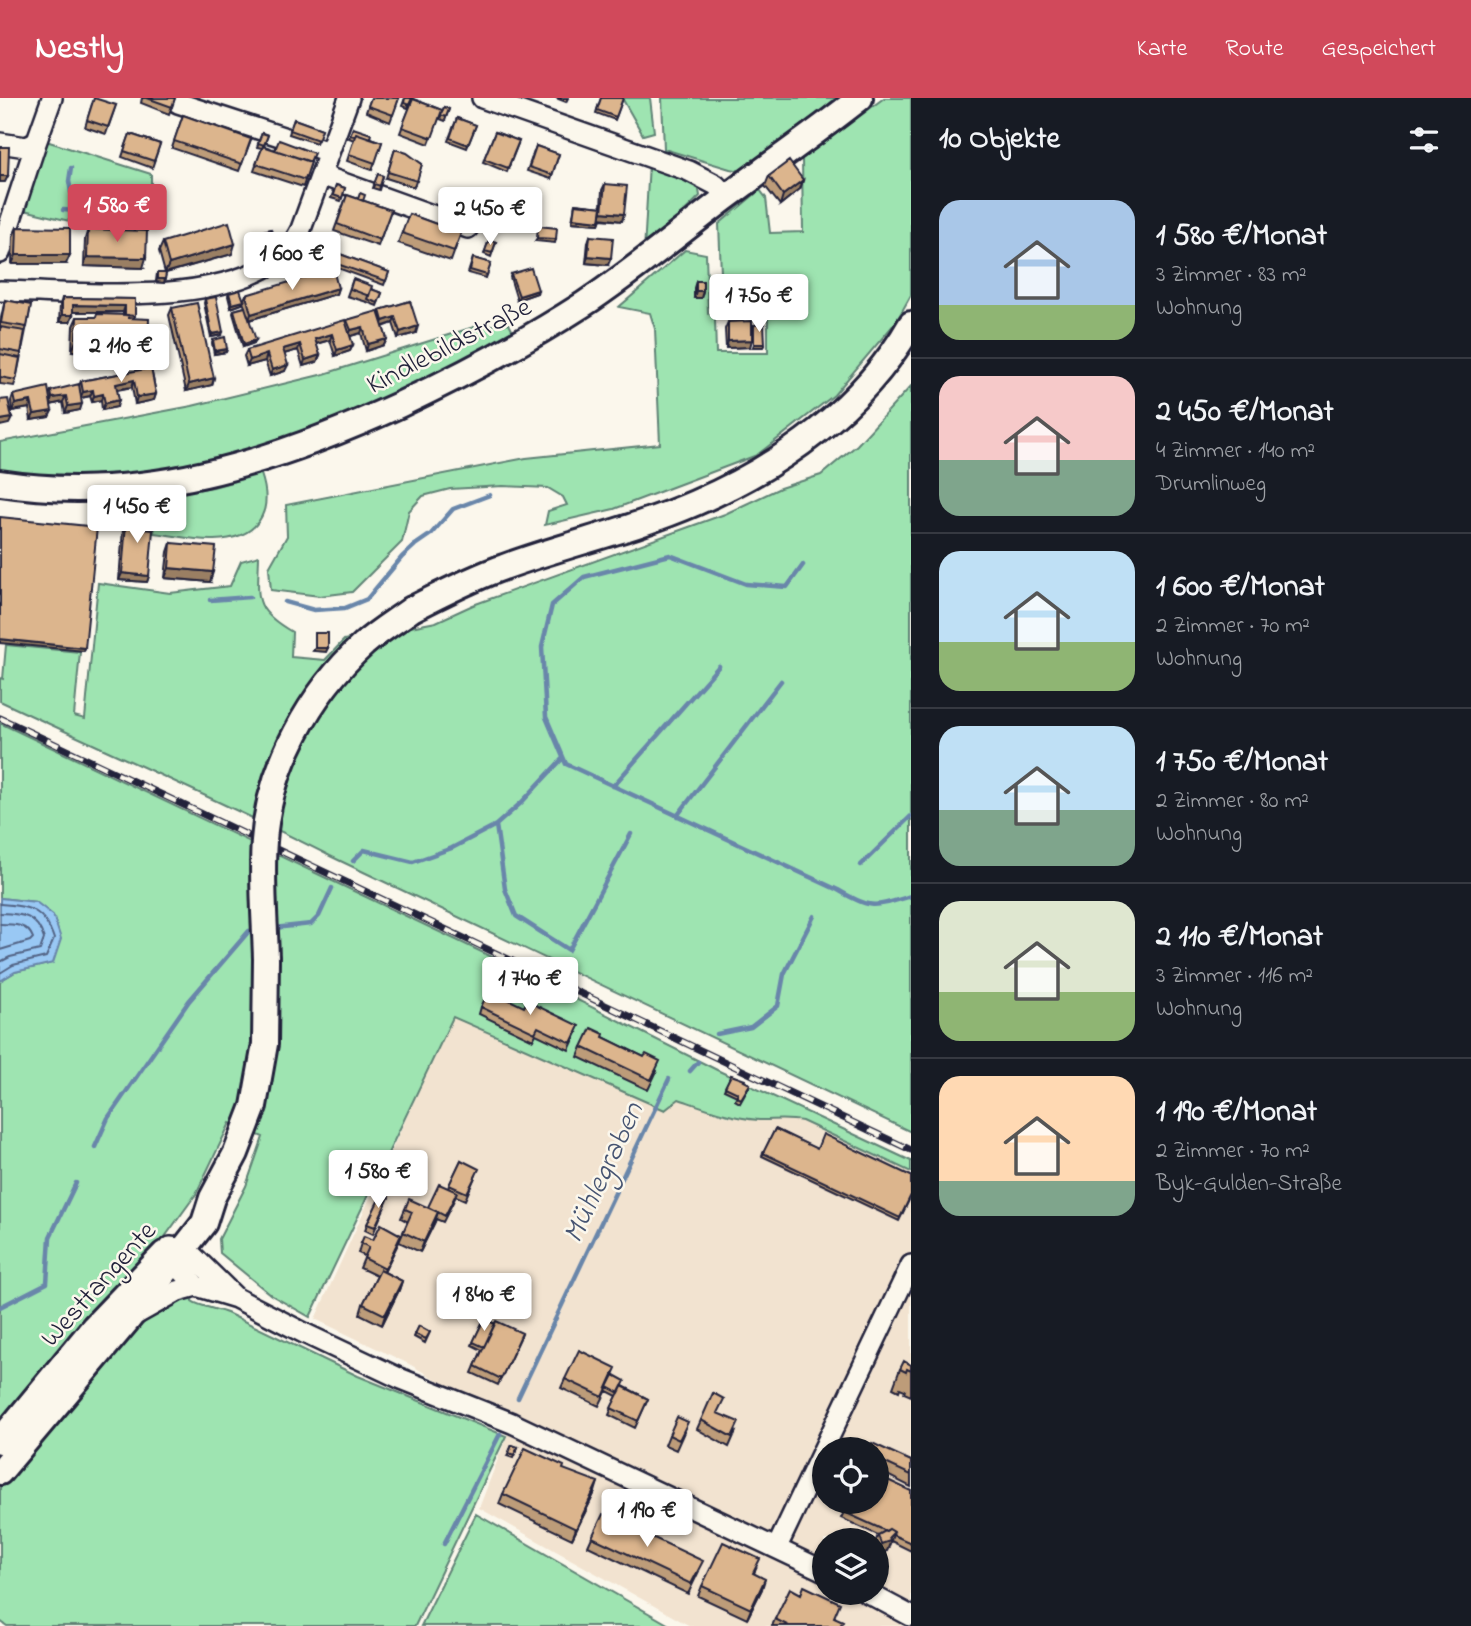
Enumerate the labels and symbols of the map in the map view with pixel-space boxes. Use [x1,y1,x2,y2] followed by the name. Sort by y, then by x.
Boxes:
[52,184,182,244] pin: 1 580 €
[425,188,555,247] pin: 2 450 €
[227,232,357,292] pin: 1 600 €
[694,274,824,334] pin: 1 750 €
[360,288,540,406] street label: Kindlebildstraße
[56,324,186,384] pin: 2 110 €
[72,486,202,545] pin: 1 450 €
[465,958,595,1017] pin: 1 740 €
[553,1094,657,1251] water label: Mühlegraben
[313,1150,443,1210] pin: 1 580 €
[32,1213,168,1357] street label: Westtangente
[419,1274,549,1333] pin: 1 840 €
[582,1490,712,1549] pin: 1 190 €

